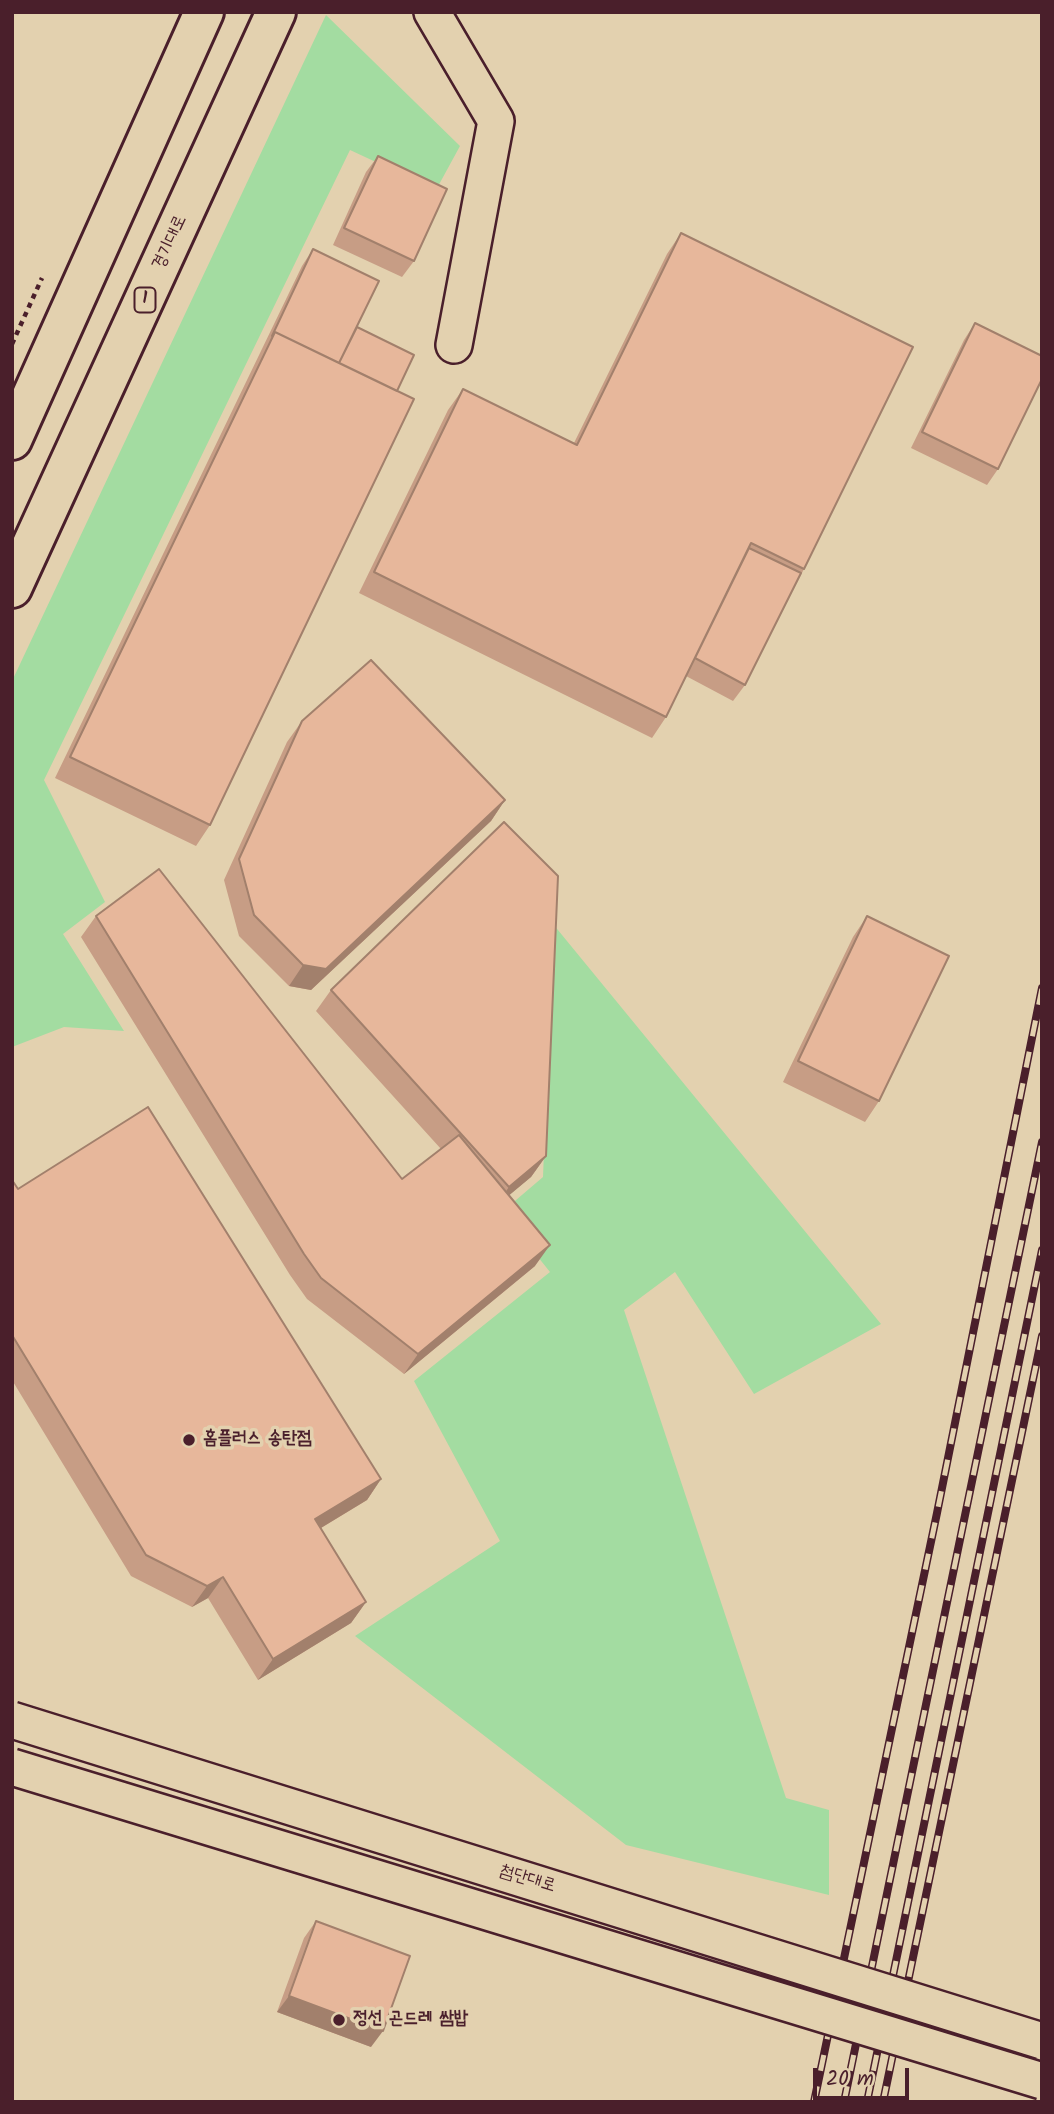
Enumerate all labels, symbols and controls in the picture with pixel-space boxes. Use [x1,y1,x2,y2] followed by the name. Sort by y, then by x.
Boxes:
[149,212,193,274] street label: 경기대로
[134,288,156,312] road number: 1
[203,1429,311,1451] place label: 홈플러스 송탄점
[181,1432,197,1448] marker: 홈플러스 송탄점
[496,1861,558,1899] street label: 첨단대로
[353,2009,468,2031] place label: 정선 곤드레 쌈밥
[331,2012,347,2028] marker: 정선 곤드레 쌈밥
[816,2054,912,2098] scale bar
[826,2063,874,2096] text: 20 m

